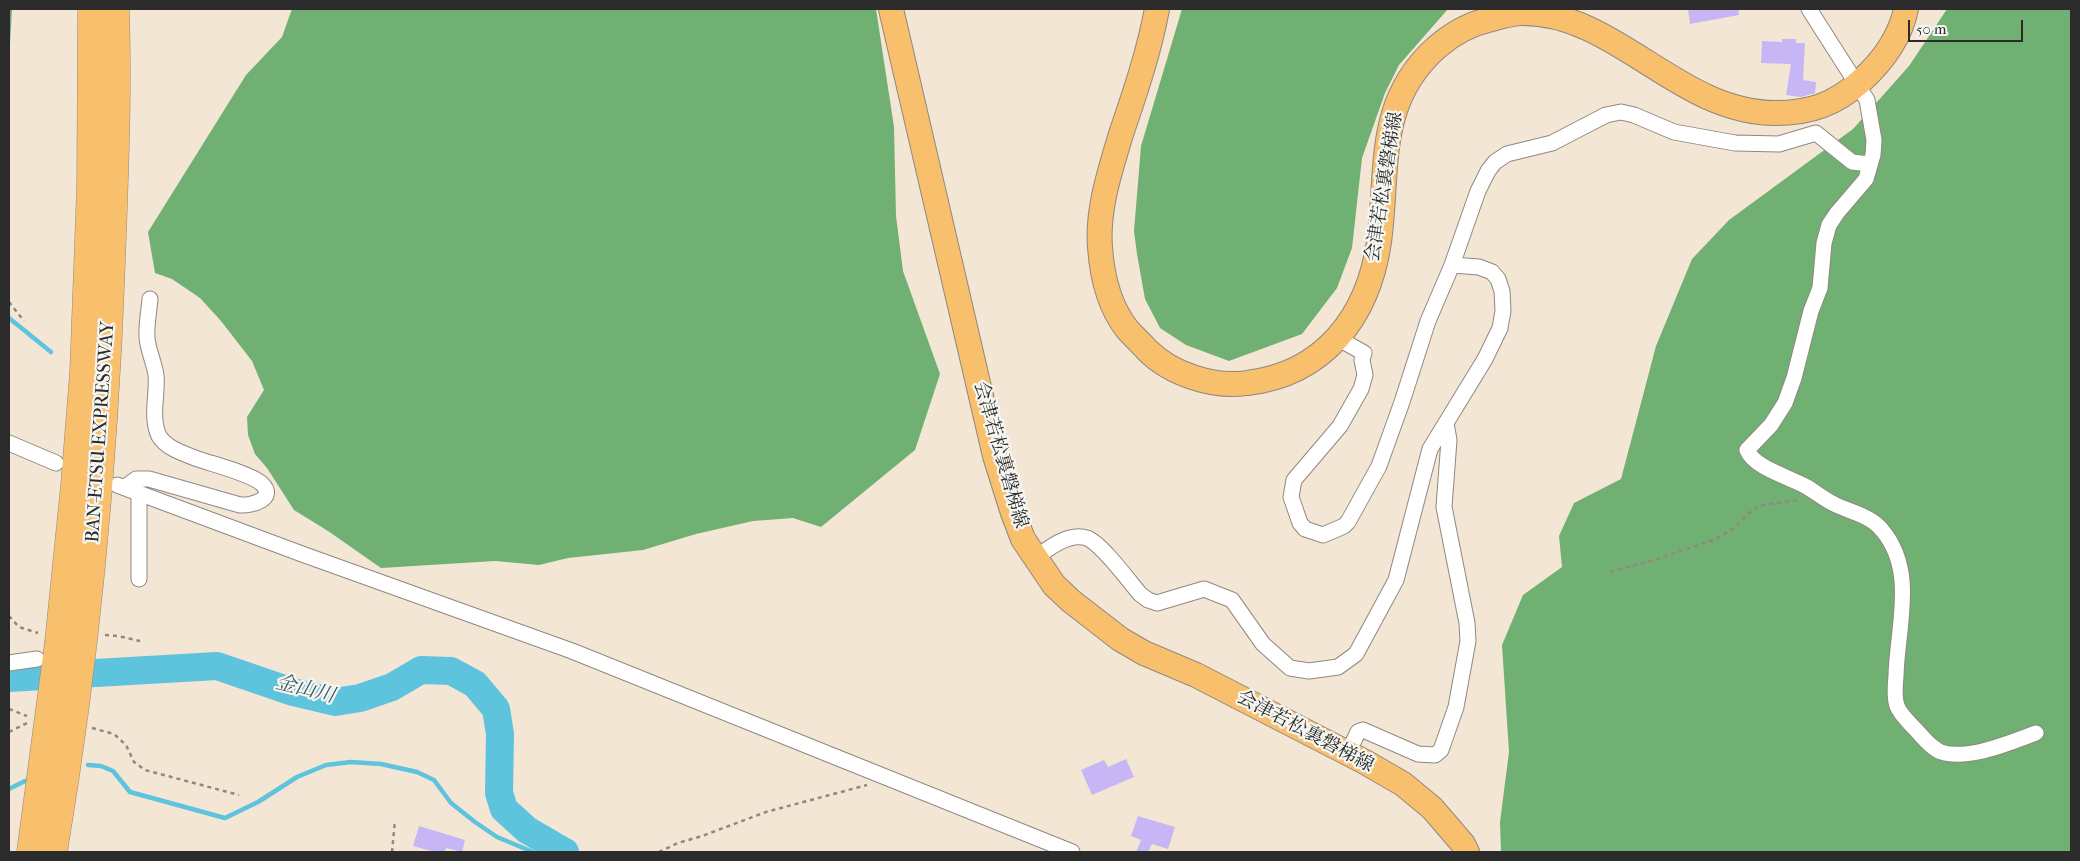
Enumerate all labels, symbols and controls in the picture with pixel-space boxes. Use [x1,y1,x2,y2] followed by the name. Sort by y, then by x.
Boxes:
[1910,10,2025,42] scale bar
[1916,20,1946,38] text: 50 m
[1362,110,1408,264] street label: 会津若松裏磐梯線
[82,320,120,544] street label: BAN-ETSU EXPRESSWAY
[968,379,1032,531] street label: 会津若松裏磐梯線
[273,671,337,709] water label: 金山川
[1233,686,1377,778] street label: 会津若松裏磐梯線

